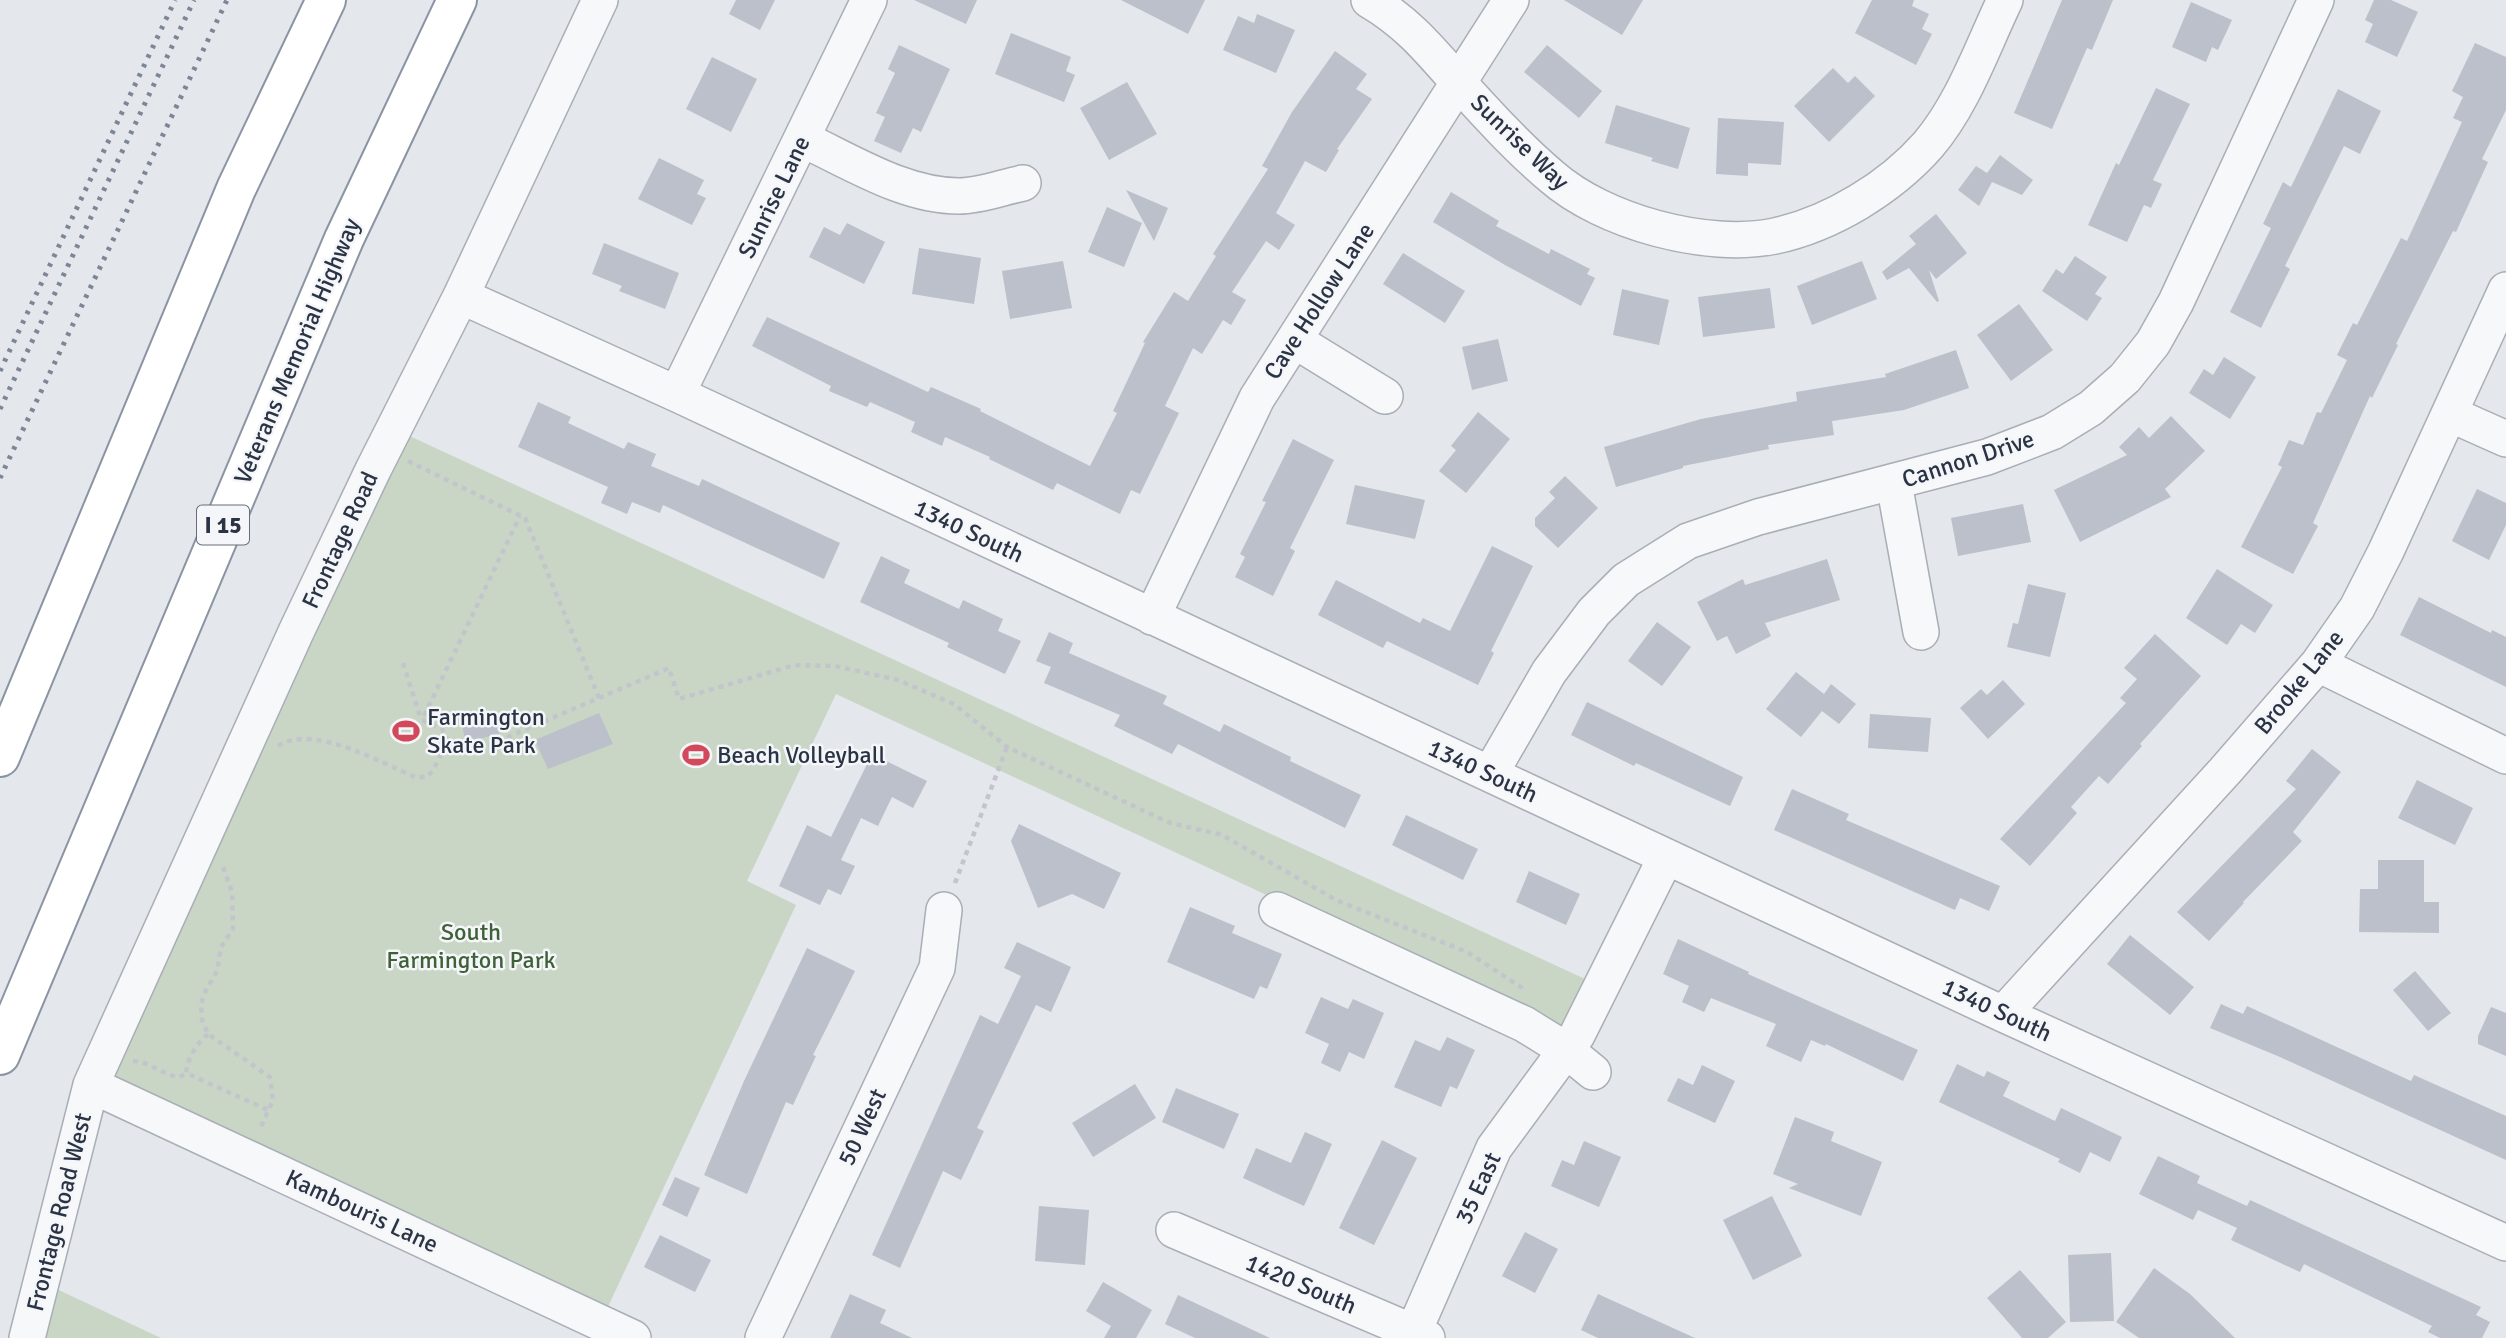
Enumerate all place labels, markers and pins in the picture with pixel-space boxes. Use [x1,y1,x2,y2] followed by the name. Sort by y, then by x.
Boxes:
[427,702,545,760] place label: Farmington Skate Park
[391,716,421,746] sports icon: Farmington Skate Park
[681,740,711,770] sports icon: Beach Volleyball
[717,740,886,770] place label: Beach Volleyball

